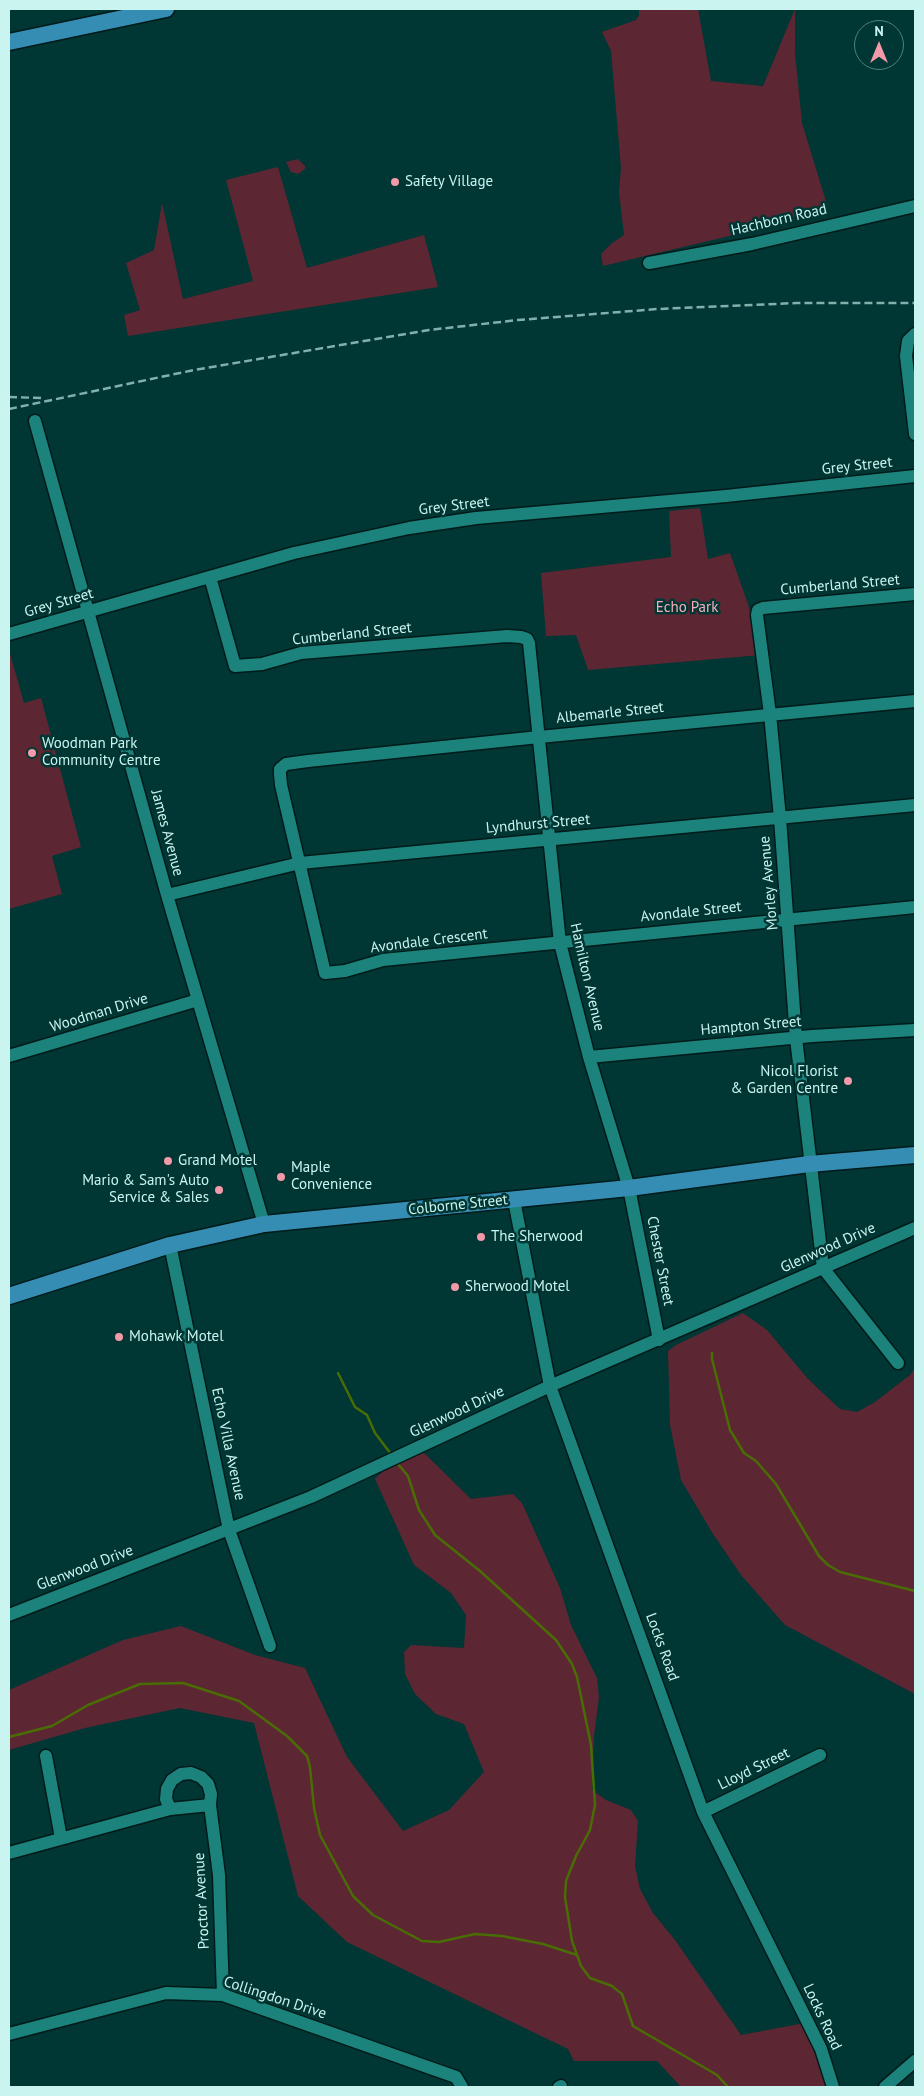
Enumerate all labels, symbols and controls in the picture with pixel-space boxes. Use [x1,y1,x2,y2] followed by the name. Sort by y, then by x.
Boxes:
[854,20,904,70] north arrow
[874,22,884,40] text: N
[405,173,493,191] place label: Safety Village
[389,176,401,188] marker: Safety Village
[729,200,829,240] street label: Hachborn Road
[821,453,893,479] street label: Grey Street
[418,493,490,519] street label: Grey Street
[780,571,900,599] street label: Cumberland Street
[22,585,96,621] street label: Grey Street
[656,599,718,617] park label: Echo Park
[291,619,413,649] street label: Cumberland Street
[555,698,665,728] street label: Albemarle Street
[42,735,160,770] place label: Woodman Park Community Centre
[26,747,38,759] marker: Woodman Park Community Centre
[147,788,187,878] street label: James Avenue
[485,810,591,838] street label: Lyndhurst Street
[756,835,782,931] street label: Morley Avenue
[640,898,742,926] street label: Avondale Street
[566,921,608,1033] street label: Hamilton Avenue
[369,925,489,957] street label: Avondale Crescent
[48,990,150,1036] street label: Woodman Drive
[700,1013,802,1039] street label: Hampton Street
[730,1063,838,1098] place label: Nicol Florist & Garden Centre
[842,1075,854,1087] marker: Nicol Florist & Garden Centre
[178,1152,257,1170] place label: Grand Motel
[162,1155,174,1167] marker: Grand Motel
[291,1159,372,1194] place label: Maple Convenience
[275,1171,287,1183] marker: Maple Convenience
[82,1172,209,1207] place label: Mario & Sam's Auto Service & Sales
[213,1184,225,1196] marker: Mario & Sam's Auto Service & Sales
[407,1191,509,1219] street label: Colborne Street
[643,1215,677,1307] street label: Chester Street
[778,1219,878,1277] street label: Glenwood Drive
[491,1228,583,1246] place label: The Sherwood
[475,1231,487,1243] marker: The Sherwood
[465,1278,570,1296] place label: Sherwood Motel
[449,1281,461,1293] marker: Sherwood Motel
[129,1328,224,1346] place label: Mohawk Motel
[113,1331,125,1343] marker: Mohawk Motel
[407,1382,507,1442] street label: Glenwood Drive
[207,1386,249,1502] street label: Echo Villa Avenue
[34,1541,136,1595] street label: Glenwood Drive
[641,1611,683,1683] street label: Locks Road
[715,1744,793,1794] street label: Lloyd Street
[190,1852,214,1950] street label: Proctor Avenue
[221,1973,329,2023] street label: Collingdon Drive
[799,1981,845,2053] street label: Locks Road

